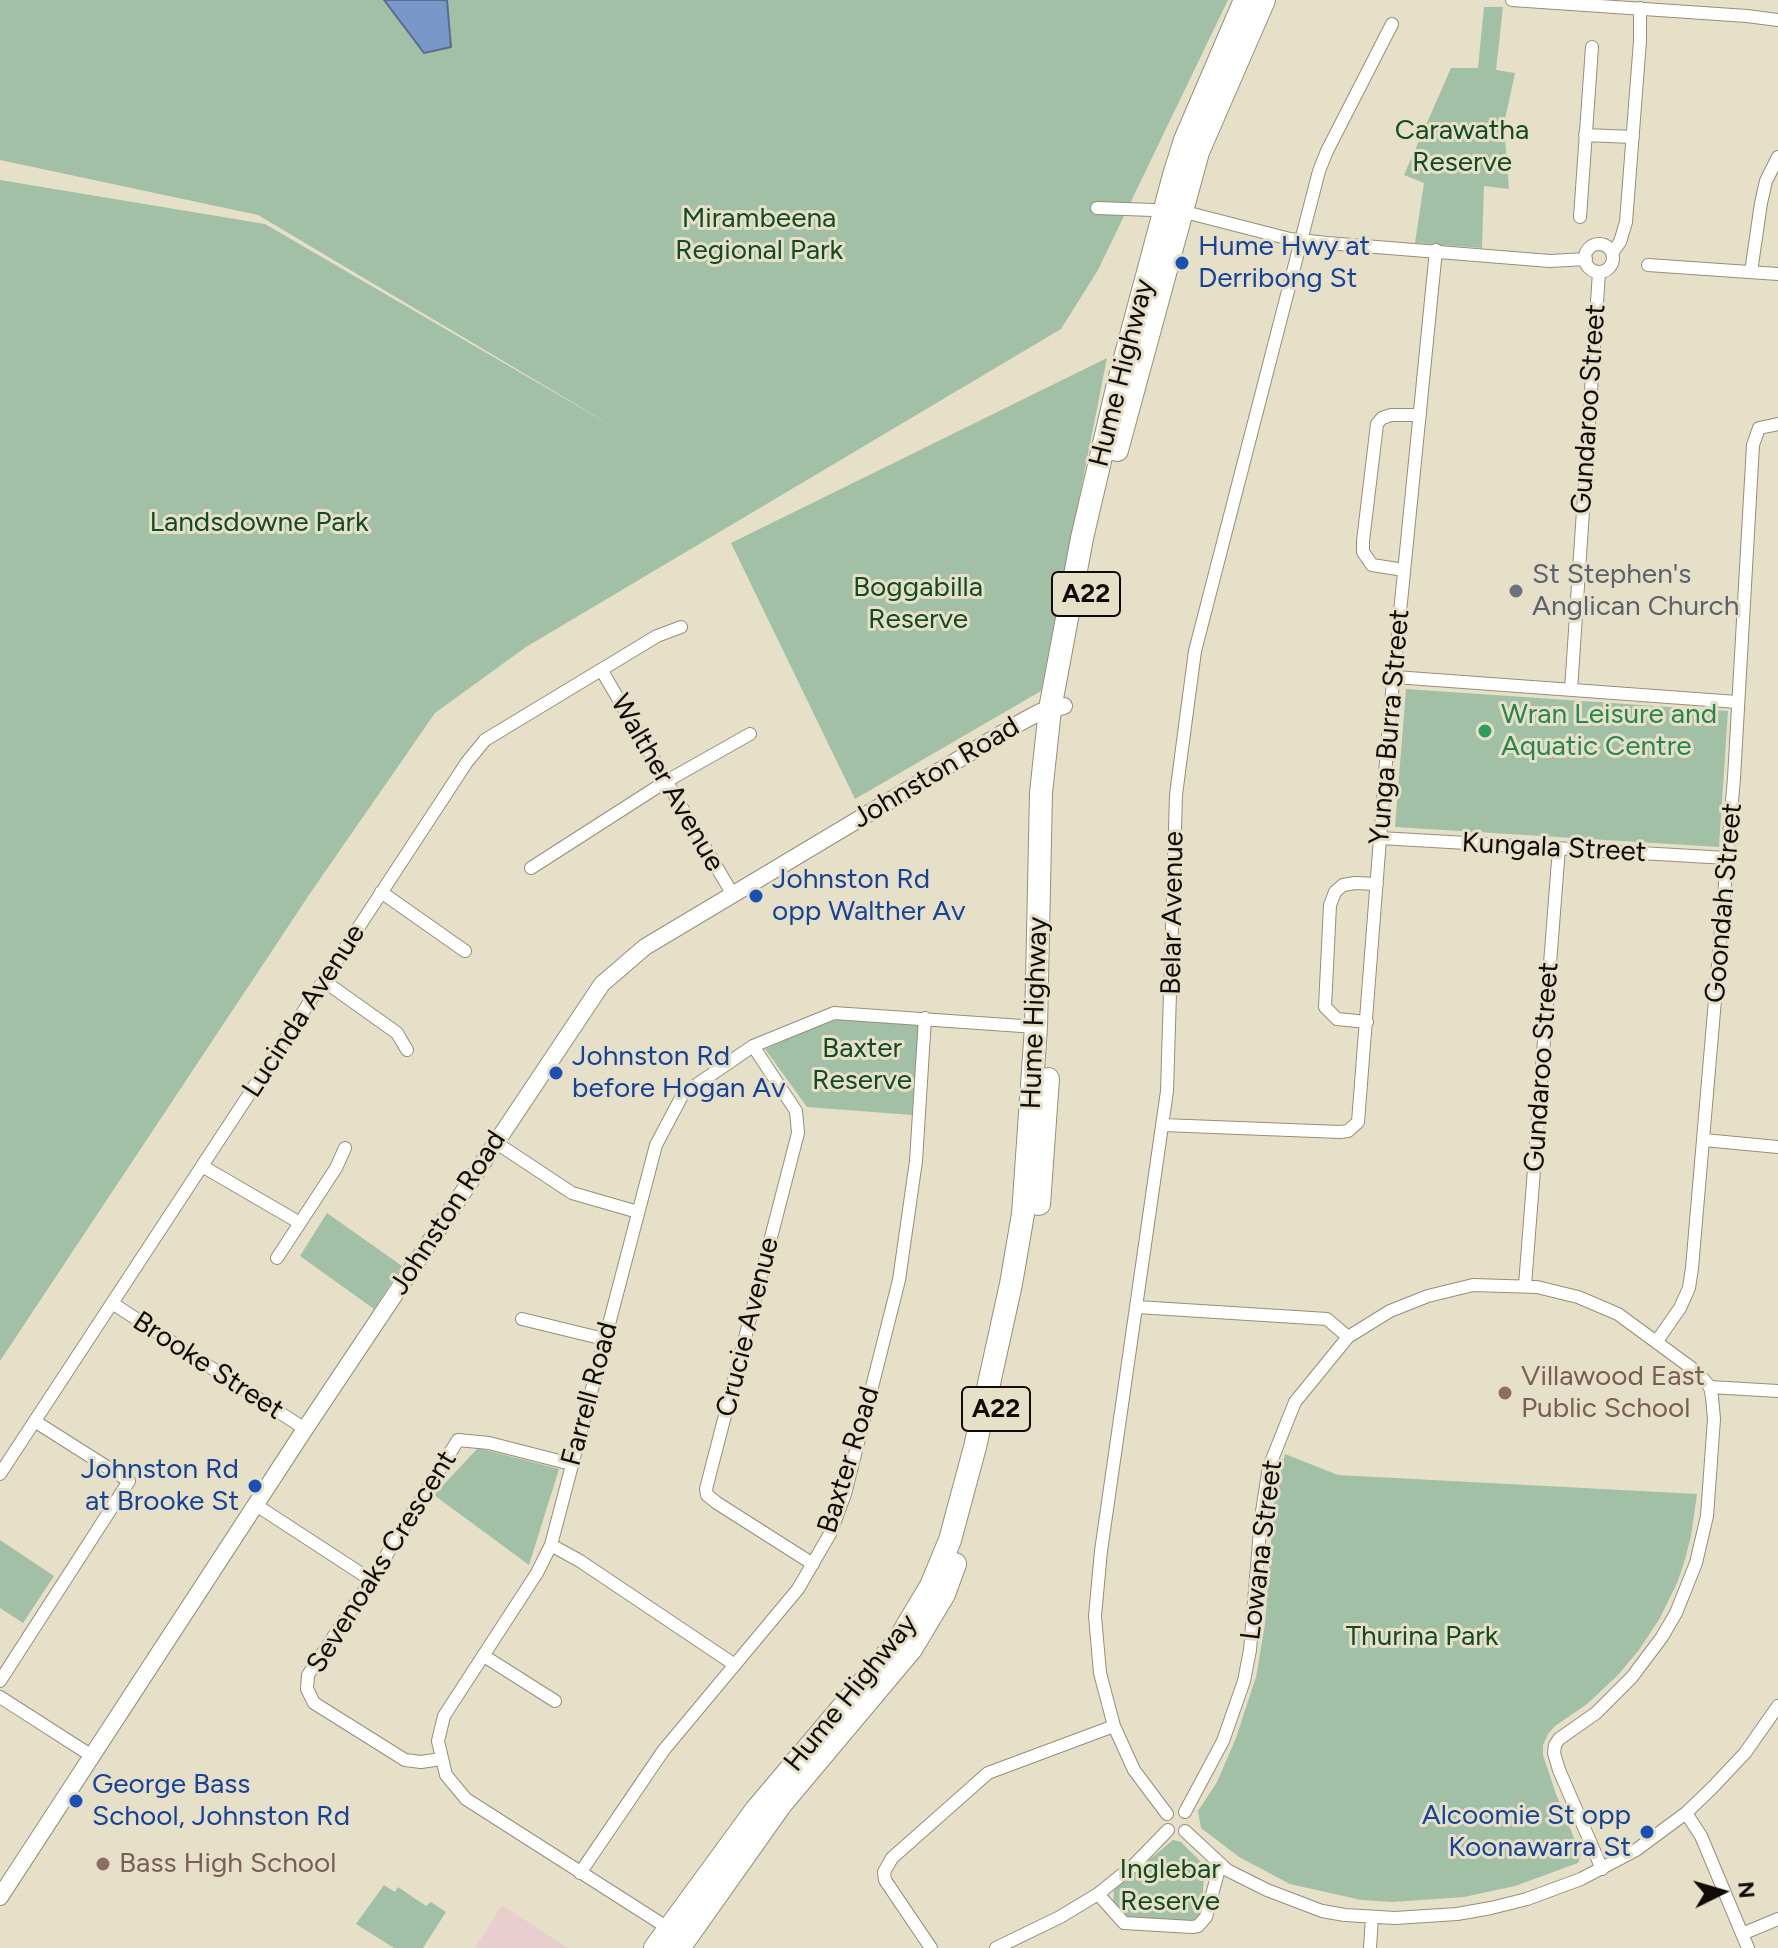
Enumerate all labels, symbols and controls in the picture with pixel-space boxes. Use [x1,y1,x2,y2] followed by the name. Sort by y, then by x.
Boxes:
[1395,114,1529,180] park label: Carawatha Reserve
[675,202,843,268] park label: Mirambeena Regional Park
[1198,230,1370,296] place label: Hume Hwy at Derribong St
[1173,254,1191,272] marker: Hume Hwy at Derribong St
[1082,276,1162,470] street label: Hume Highway
[1565,303,1613,515] street label: Gundaroo Street
[149,506,369,540] park label: Landsdowne Park
[1532,558,1739,624] place label: St Stephen's Anglican Church
[853,571,983,637] park label: Boggabilla Reserve
[1052,572,1120,616] road number: A22
[1507,582,1525,600] marker: St Stephen's Anglican Church
[1363,608,1417,846] street label: Yunga Burra Street
[603,689,731,877] street label: Walther Avenue
[1501,698,1717,764] place label: Wran Leisure and Aquatic Centre
[846,710,1026,836] street label: Johnston Road
[1476,722,1494,740] marker: Wran Leisure and Aquatic Centre
[1699,801,1749,1005] street label: Goondah Street
[1461,826,1647,870] street label: Kungala Street
[1155,831,1191,995] street label: Belar Avenue
[772,863,965,929] place label: Johnston Rd opp Walther Av
[747,887,765,905] marker: Johnston Rd opp Walther Av
[1015,916,1055,1110] street label: Hume Highway
[236,918,372,1104] street label: Lucinda Avenue
[1518,961,1566,1173] street label: Gundaroo Street
[812,1032,912,1098] park label: Baxter Reserve
[572,1040,786,1106] place label: Johnston Rd before Hogan Av
[547,1064,565,1082] marker: Johnston Rd before Hogan Av
[383,1125,513,1301] street label: Johnston Road
[709,1234,787,1420] street label: Crucie Avenue
[126,1305,290,1427] street label: Brooke Street
[555,1319,625,1469] street label: Farrell Road
[1521,1360,1705,1426] place label: Villawood East Public School
[811,1383,887,1537] street label: Baxter Road
[1496,1384,1514,1402] marker: Villawood East Public School
[962,1387,1030,1431] road number: A22
[300,1445,464,1679] street label: Sevenoaks Crescent
[81,1453,239,1519] place label: Johnston Rd at Brooke St
[1234,1458,1290,1642] street label: Lowana Street
[246,1477,264,1495] marker: Johnston Rd at Brooke St
[777,1608,925,1778] street label: Hume Highway
[1346,1620,1498,1654] park label: Thurina Park
[92,1768,350,1834] place label: George Bass School, Johnston Rd
[67,1792,85,1810] marker: George Bass School, Johnston Rd
[1422,1799,1631,1865] place label: Alcoomie St opp Koonawarra St
[1638,1823,1656,1841] marker: Alcoomie St opp Koonawarra St
[119,1847,336,1881] place label: Bass High School
[1682,1852,1762,1932] north arrow
[1119,1853,1221,1919] park label: Inglebar Reserve
[94,1855,112,1873] marker: Bass High School
[1732,1880,1761,1900] text: N

